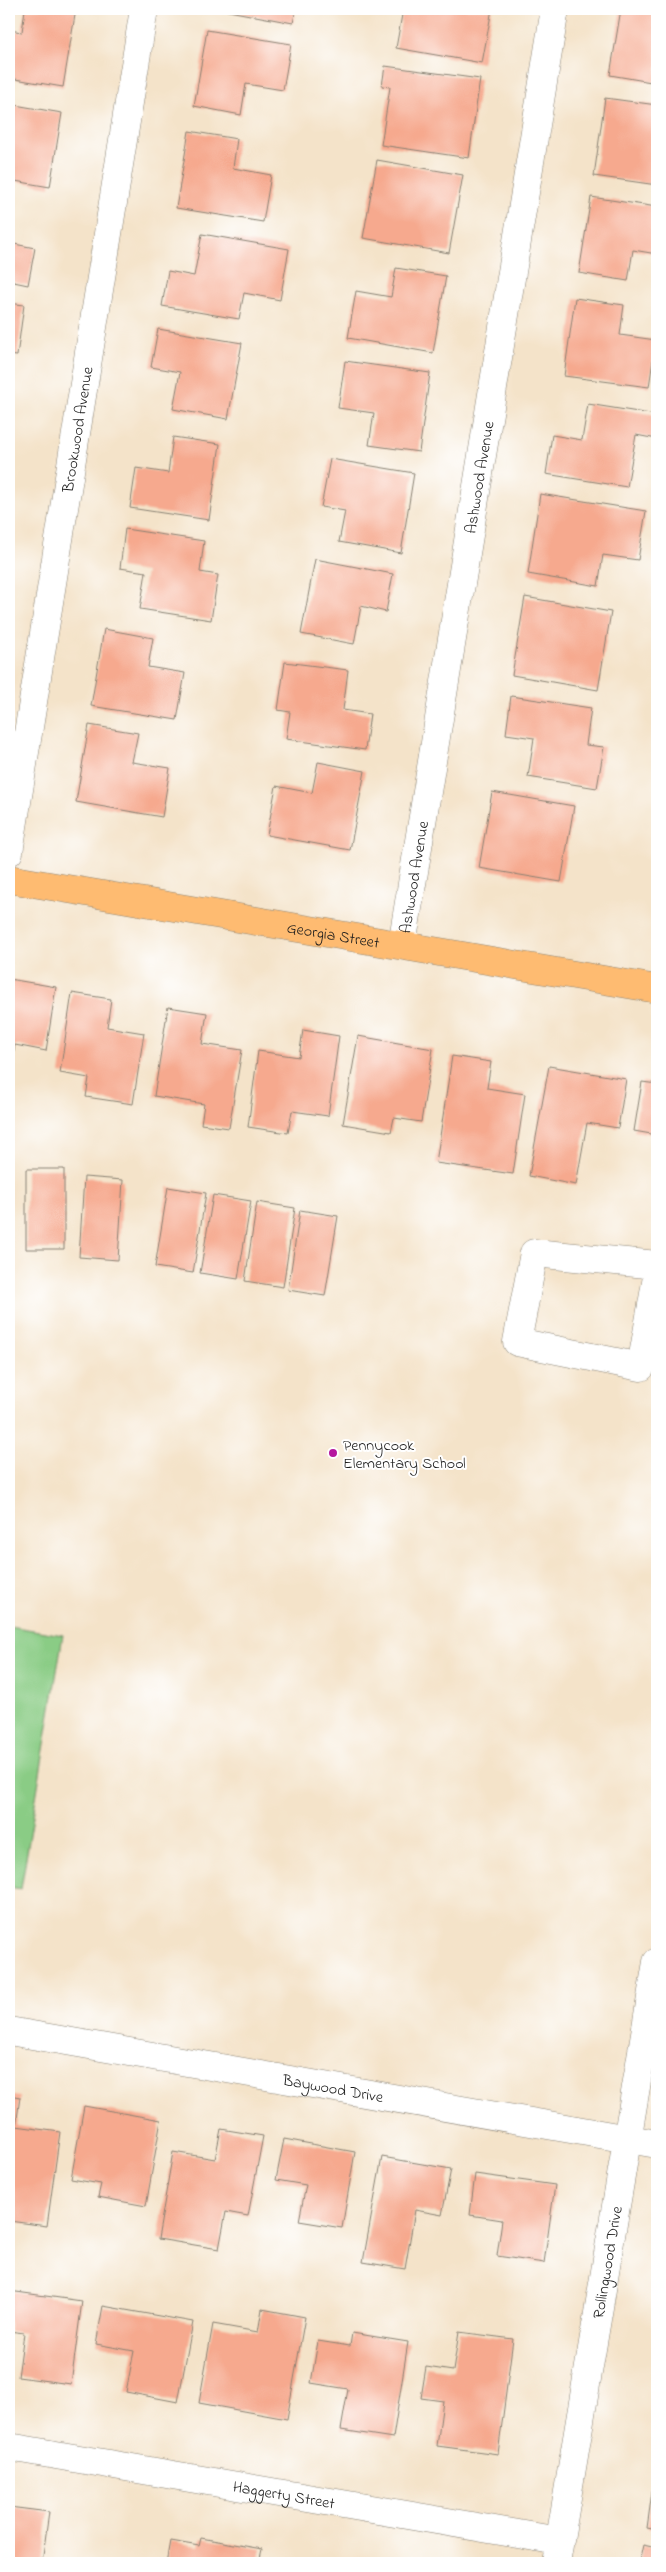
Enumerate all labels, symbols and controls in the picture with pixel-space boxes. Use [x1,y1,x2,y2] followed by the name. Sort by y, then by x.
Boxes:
[57,364,101,495] street label: Brookwood Avenue
[459,419,502,535] street label: Ashwood Avenue
[394,818,436,935] street label: Ashwood Avenue
[285,916,382,956] street label: Georgia Street
[343,1434,466,1476] place label: Pennycook Elementary School
[327,1447,339,1459] marker: Pennycook Elementary School
[280,2069,386,2110] street label: Baywood Drive
[587,2204,630,2321] street label: Rollingwood Drive
[231,2475,337,2517] street label: Haggerty Street

